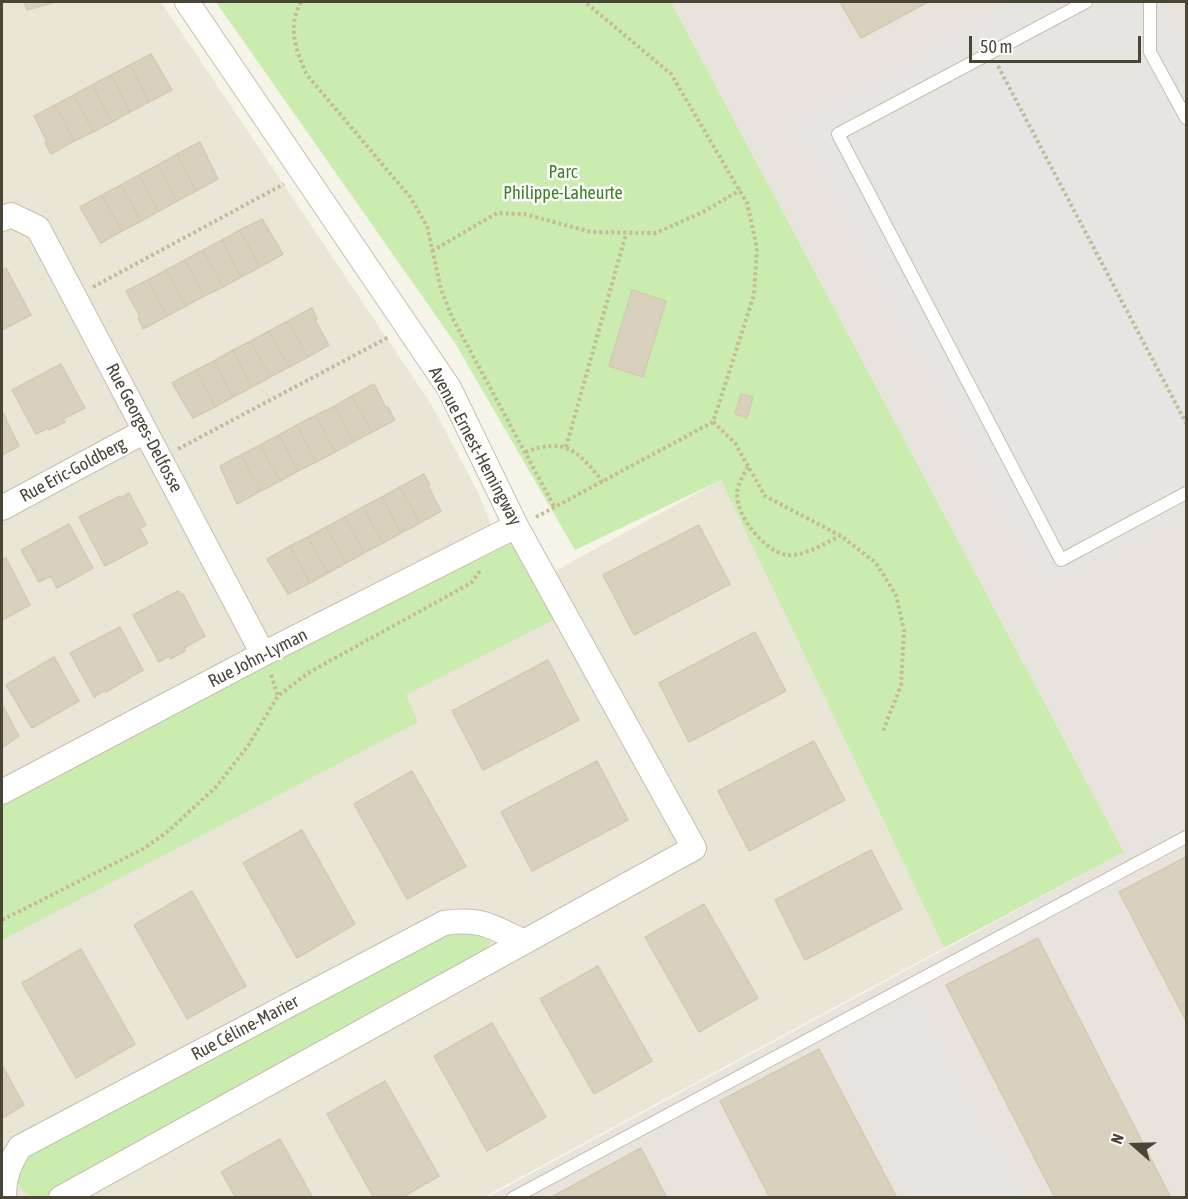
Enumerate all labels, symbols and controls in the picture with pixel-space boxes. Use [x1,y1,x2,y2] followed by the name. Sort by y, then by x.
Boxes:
[972,24,1144,62] scale bar
[980,36,1012,57] text: 50 m
[503,161,623,204] park label: Parc Philippe-Laheurte
[101,360,187,496] street label: Rue Georges-Delfosse
[424,363,526,529] street label: Avenue Ernest-Hemingway
[16,433,130,507] street label: Rue Eric-Goldberg
[205,624,311,692] street label: Rue John-Lyman
[188,991,302,1065] street label: Rue Céline-Marier
[1104,1115,1164,1175] north arrow
[1107,1131,1127,1146] text: N

